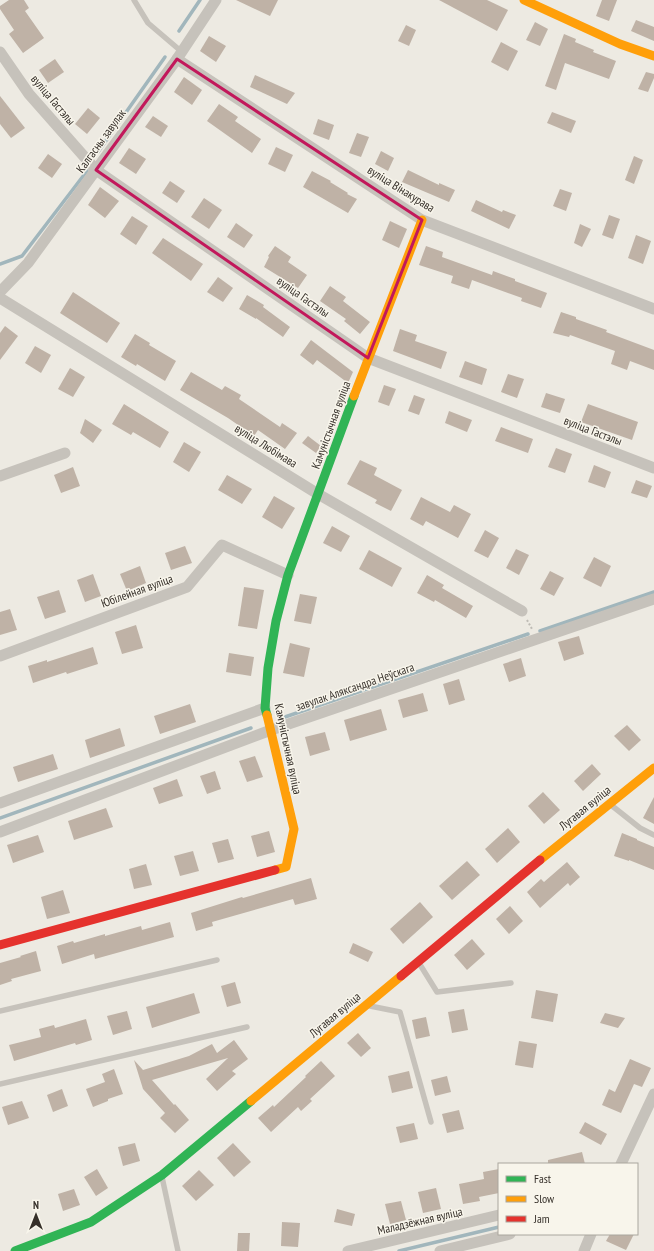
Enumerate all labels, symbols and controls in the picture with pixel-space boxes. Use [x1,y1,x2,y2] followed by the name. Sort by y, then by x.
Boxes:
[28,71,79,128] street label: вуліца Гастэлы
[72,106,129,175] street label: Калгасны завулак
[365,162,438,215] street label: вуліца Вінакурава
[274,273,333,320] street label: вуліца Гастэлы
[308,379,353,471] street label: Камуністычная вуліца
[562,413,624,448] street label: вуліца Гастэлы
[232,420,300,471] street label: вуліца Любімава
[99,571,175,610] street label: Юбілейная вуліца
[294,659,416,714] street label: завулак Аляксандра Неўскага
[272,702,305,796] street label: Камуністычная вуліца
[555,782,614,834] street label: Лугавая вуліца
[305,989,364,1041] street label: Лугавая вуліца
[498,1163,638,1235] legend
[534,1171,552,1186] text: Fast
[534,1191,555,1206] text: Slow
[16,1195,56,1235] north arrow
[33,1198,39,1212] text: N
[376,1203,464,1238] street label: Маладзёжная вуліца
[533,1211,550,1226] text: Jam

